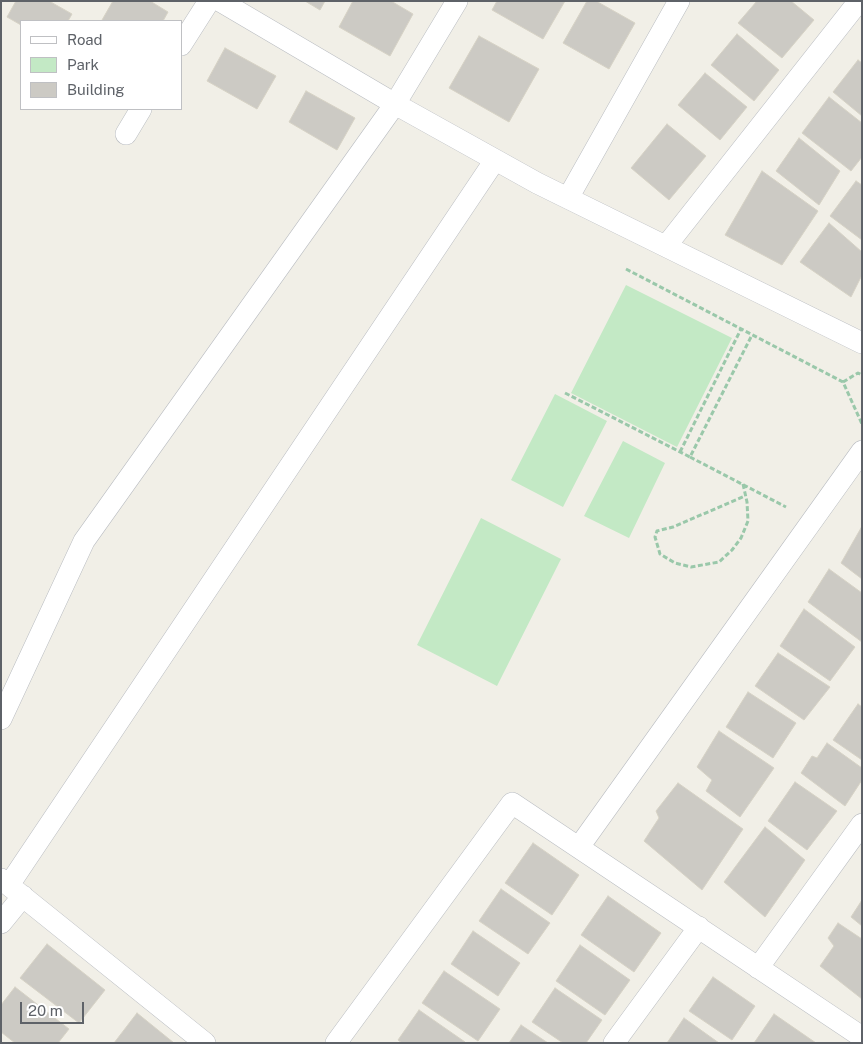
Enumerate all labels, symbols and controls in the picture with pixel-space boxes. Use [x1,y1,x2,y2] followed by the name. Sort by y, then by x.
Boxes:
[20,20,182,110] legend
[67,31,103,48] text: Road
[67,56,99,73] text: Park
[67,81,125,98] text: Building
[22,992,86,1024] scale bar
[28,1002,63,1019] text: 20 m

